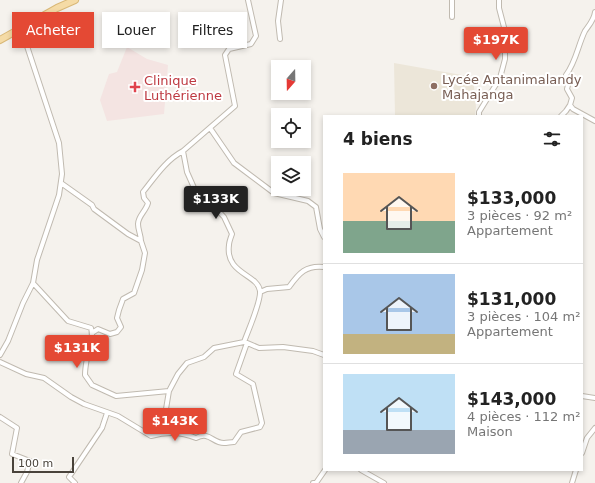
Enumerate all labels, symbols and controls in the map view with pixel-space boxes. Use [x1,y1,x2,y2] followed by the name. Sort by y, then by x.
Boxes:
[12,12,94,48] chip: Acheter
[102,12,170,48] chip: Louer
[178,12,247,48] chip: Filtres
[468,27,524,61] pin: $197K
[473,32,519,47] text: $197K
[271,60,311,100] north arrow
[271,60,311,196] map controls
[442,72,582,102] place label: Lycée Antanimalandy Mahajanga
[144,73,222,103] place label: Clinique Luthérienne
[129,81,141,93] marker: Clinique Luthérienne
[429,81,439,91] marker: Lycée Antanimalandy Mahajanga
[271,108,311,148] button: locate
[541,128,563,150] icon: filters
[343,129,413,149] text: 4 biens
[271,156,311,196] button: layers
[188,186,244,220] pin: $133K
[467,188,556,208] text: $133,000
[375,189,423,237] icon: home
[193,191,239,206] text: $133K
[467,208,572,223] text: 3 pièces · 92 m²
[467,223,553,238] text: Appartement
[467,289,556,309] text: $131,000
[375,290,423,338] icon: home
[467,309,580,324] text: 3 pièces · 104 m²
[467,324,553,339] text: Appartement
[49,335,105,369] pin: $131K
[54,340,100,355] text: $131K
[467,389,556,409] text: $143,000
[375,390,423,438] icon: home
[147,408,203,442] pin: $143K
[467,409,580,424] text: 4 pièces · 112 m²
[152,413,198,428] text: $143K
[467,424,513,439] text: Maison
[12,455,74,474] scale bar
[18,457,53,470] text: 100 m

